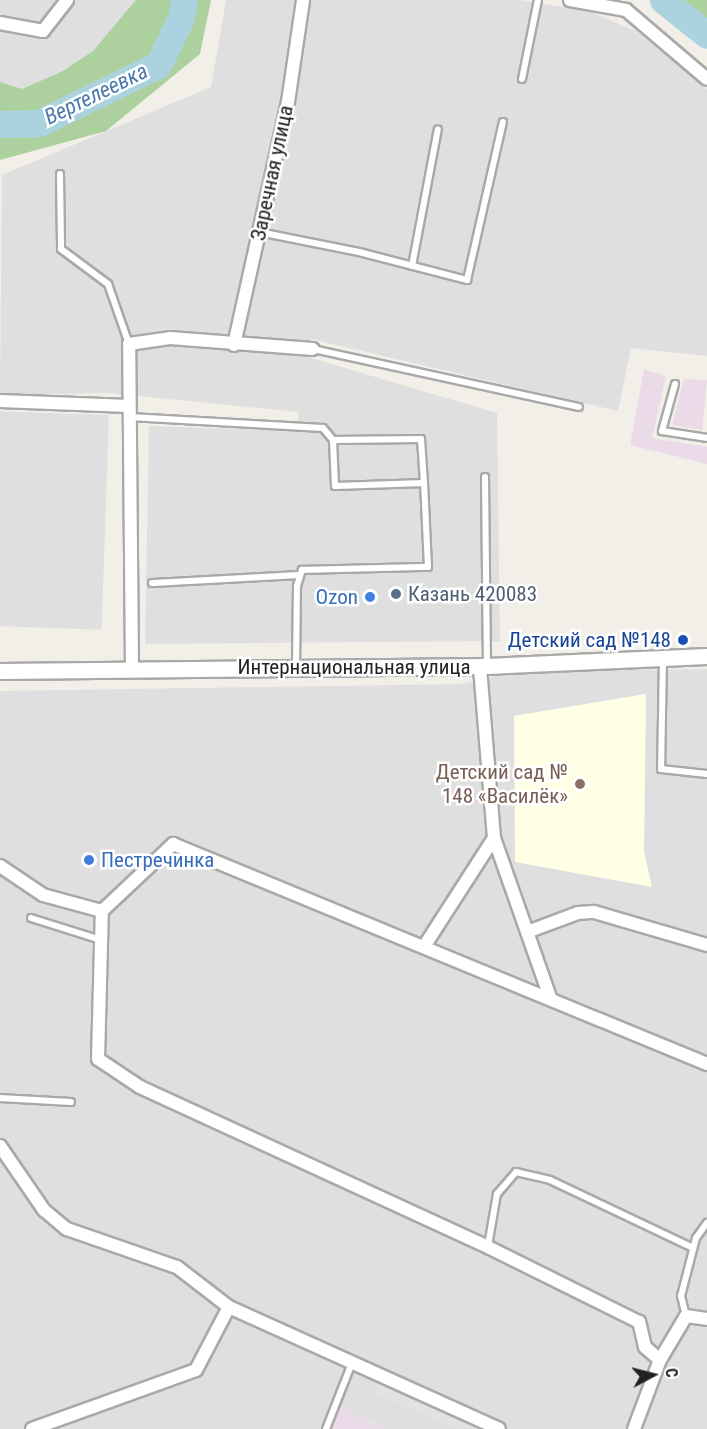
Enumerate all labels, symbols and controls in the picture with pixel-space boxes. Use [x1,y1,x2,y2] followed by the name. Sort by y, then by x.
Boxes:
[40,58,152,130] water label: Вертелеевка
[245,103,299,243] street label: Заречная улица
[408,581,537,607] place label: Казань 420083
[316,584,358,610] place label: Ozon
[389,587,403,601] marker: Казань 420083
[363,590,377,604] marker: Ozon
[508,627,671,653] place label: Детский сад №148
[676,633,690,647] marker: Детский сад №148
[237,654,471,680] street label: Интернациональная улица
[436,759,568,809] place label: Детский сад № 148 «Василёк»
[573,777,587,791] marker: Детский сад № 148 «Василёк»
[101,847,214,873] place label: Пестречинка
[82,853,96,867] marker: Пестречинка
[623,1345,683,1405] north arrow
[661,1367,681,1378] text: С

